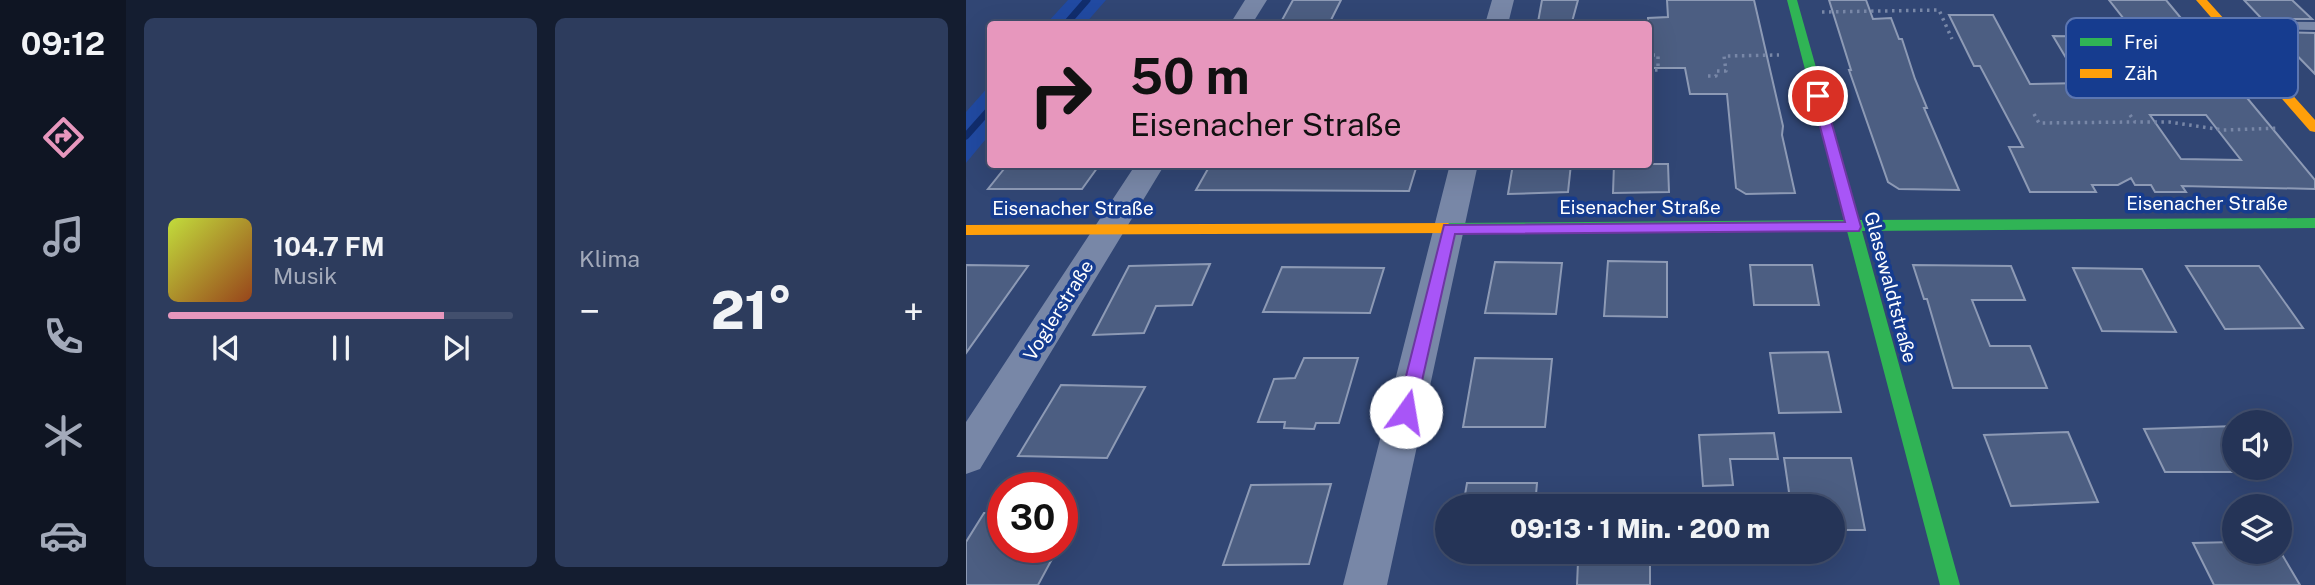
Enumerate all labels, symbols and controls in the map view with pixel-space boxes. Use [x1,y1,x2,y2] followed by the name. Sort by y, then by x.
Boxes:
[2066,18,2298,98] legend
[21,25,105,62] text: 09:12
[2124,31,2158,53] text: Frei
[1130,47,1250,105] text: 50 m
[1015,49,1106,140] icon: right
[2124,62,2158,84] text: Zäh
[1788,66,1848,126] pin
[1799,77,1837,115] icon: arrive
[1130,106,1402,143] text: Eisenacher Straße
[39,113,88,162] icon: directions
[2126,192,2288,214] street label: Eisenacher Straße
[1559,196,1721,218] street label: Eisenacher Straße
[992,197,1154,219] street label: Eisenacher Straße
[1860,209,1922,365] street label: Glasewaldtstraße
[39,212,88,261] icon: music
[273,231,385,262] text: 104.7 FM
[579,245,640,272] text: Klima
[1018,256,1098,364] street label: Voglerstraße
[273,262,337,289] text: Musik
[711,280,792,341] text: 21°
[579,289,600,334] text: −
[903,289,924,334] text: +
[39,312,88,361] icon: phone
[207,329,245,367] icon: previous
[322,329,360,367] icon: pause
[437,329,475,367] icon: next
[1369,375,1443,449] position arrow
[2222,410,2292,564] map controls
[2222,410,2292,480] button: sound
[39,411,88,460] icon: climate
[987,472,1078,563] speed limit sign: 30
[2222,494,2292,564] button: layers
[39,511,88,560] icon: car
[1510,513,1770,544] text: 09:13 · 1 Min. · 200 m

